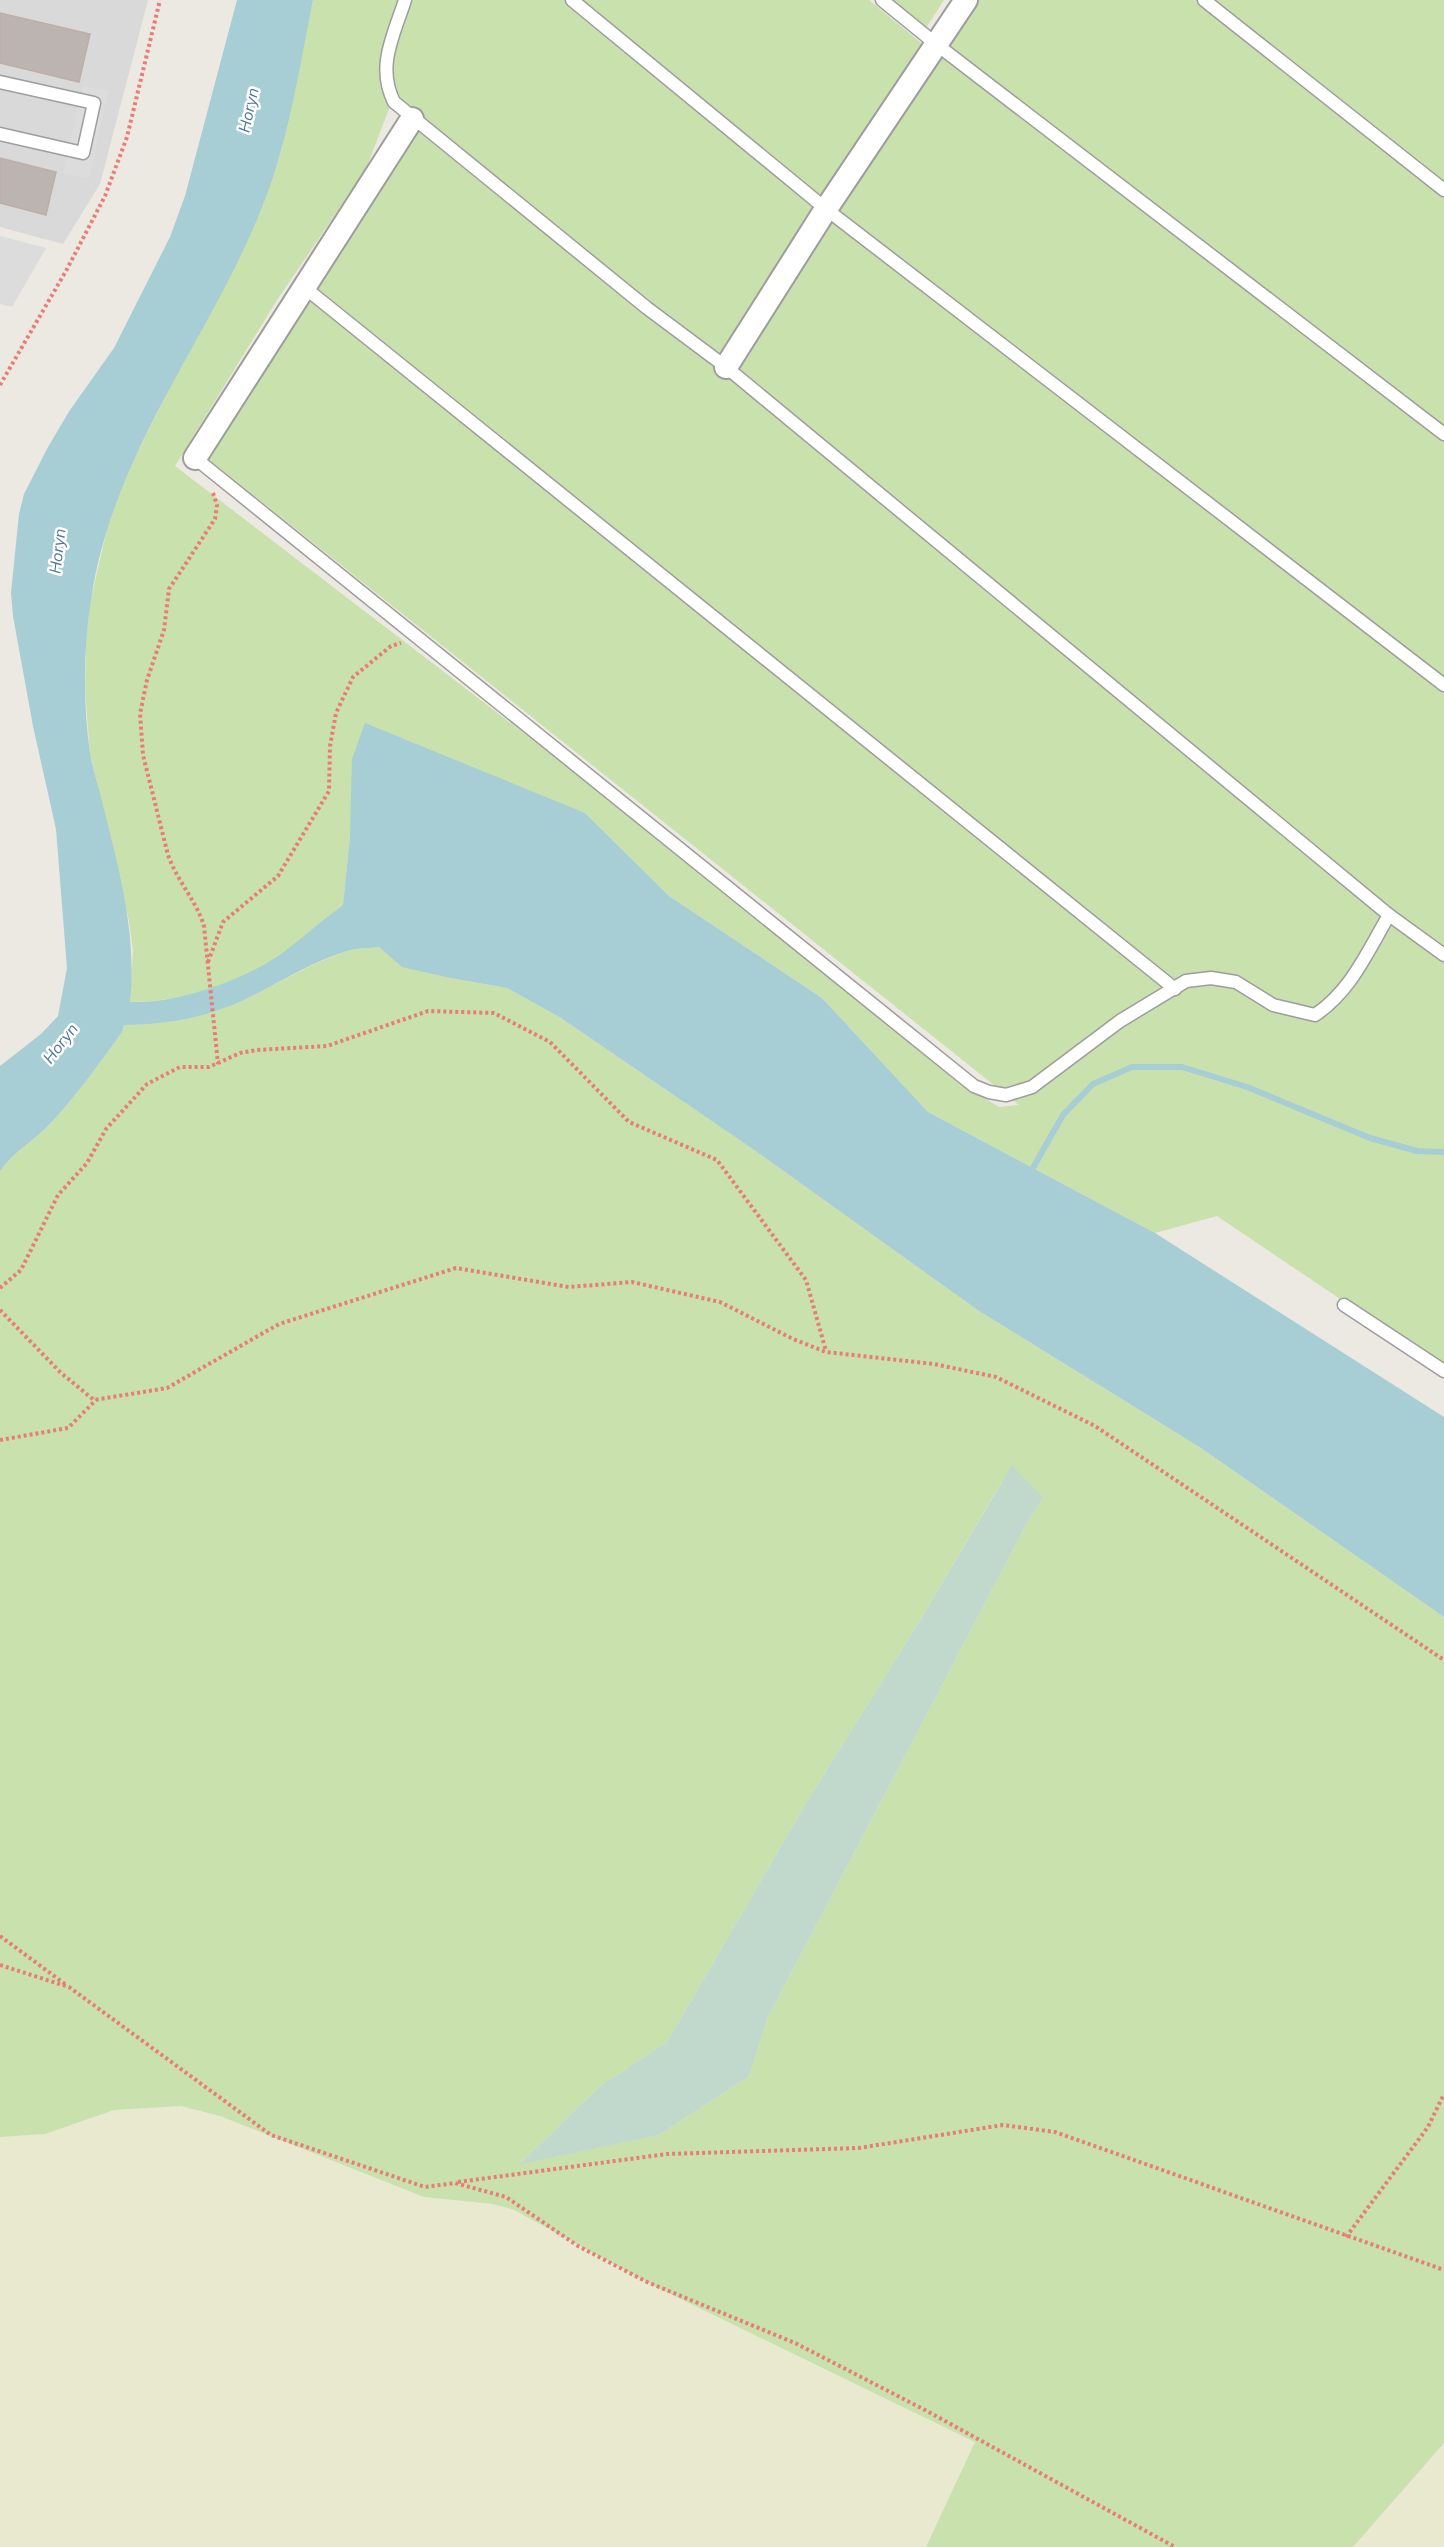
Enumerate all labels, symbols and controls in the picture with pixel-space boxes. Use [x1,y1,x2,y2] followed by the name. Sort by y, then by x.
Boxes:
[233,86,263,134] water label: Horyn
[44,527,70,575] water label: Horyn
[38,1019,82,1067] water label: Horyn

